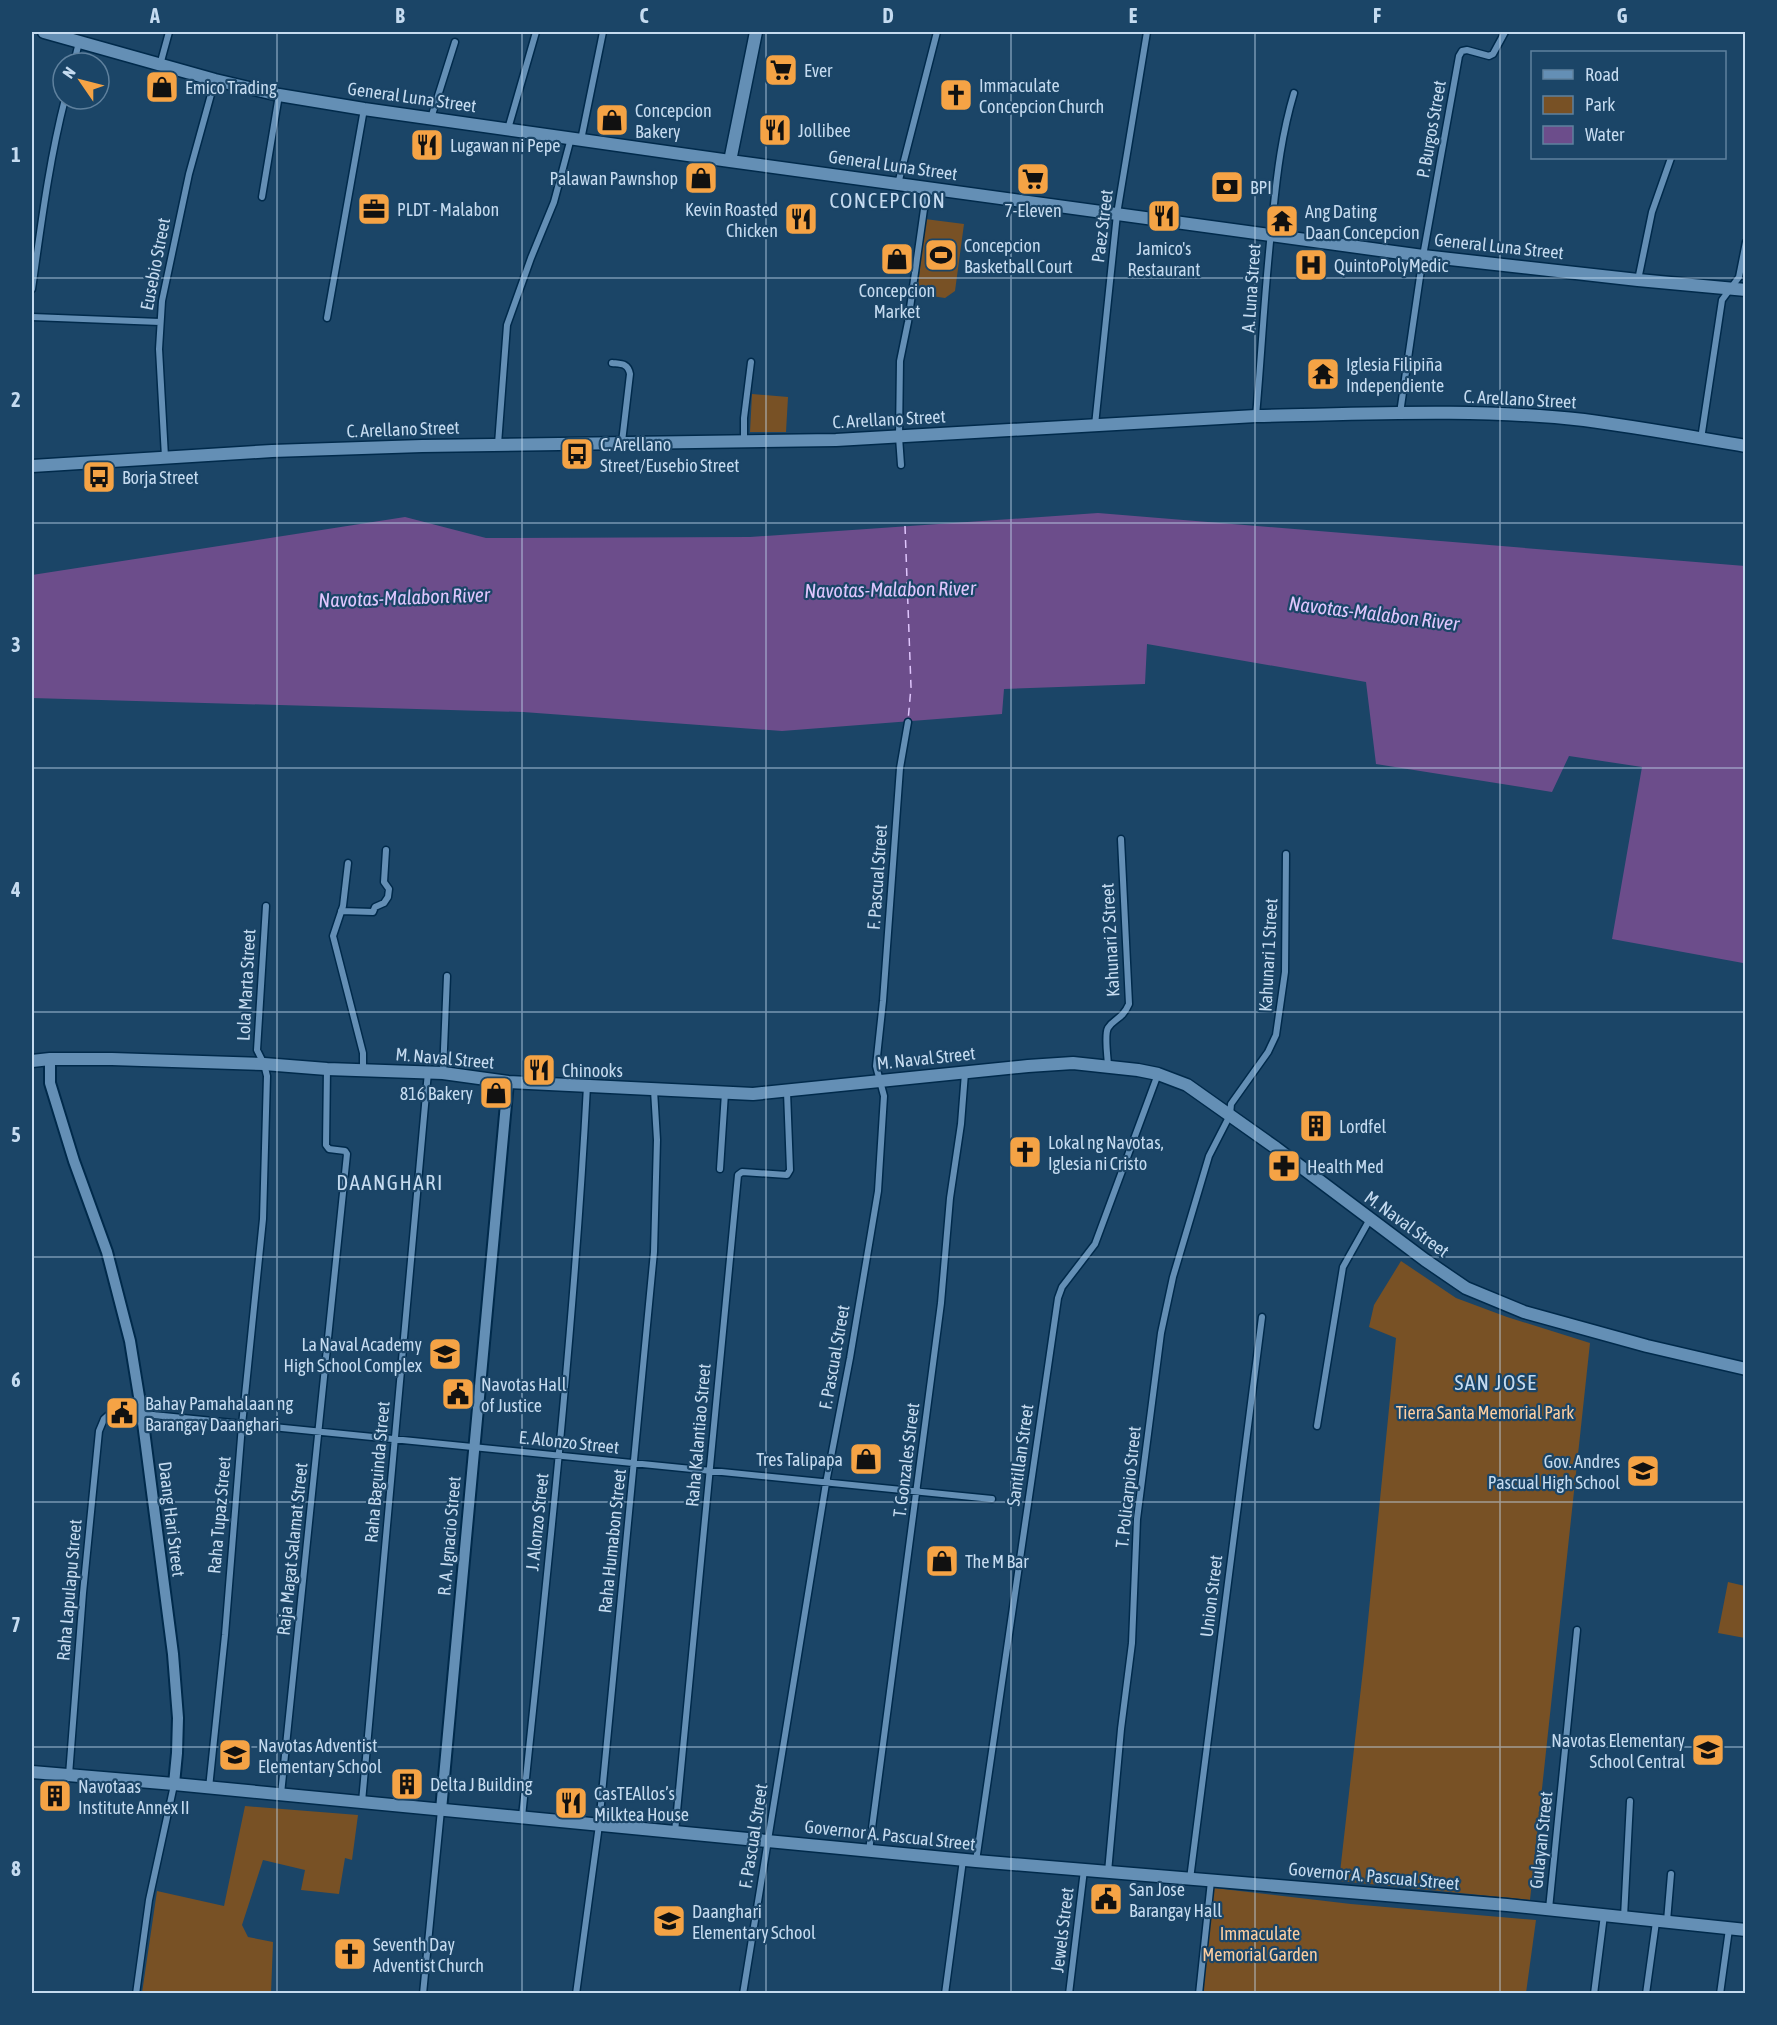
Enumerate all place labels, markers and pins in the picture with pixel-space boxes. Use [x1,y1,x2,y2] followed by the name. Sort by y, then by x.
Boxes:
[763,52,799,88] supermarket icon: Ever
[804,60,833,81] place label: Ever
[144,69,180,105] shop icon: Emico Trading
[979,75,1104,117] place label: Immaculate Concepcion Church
[185,77,277,98] place label: Emico Trading
[938,77,974,113] church icon: Immaculate Concepcion Church
[635,100,712,142] place label: Concepcion Bakery
[594,102,630,138] shop icon: Concepcion Bakery
[757,112,793,148] restaurant icon: Jollibee
[798,120,851,141] place label: Jollibee
[409,127,445,163] restaurant icon: Lugawan ni Pepe
[450,135,560,156] place label: Lugawan ni Pepe
[683,160,719,196] shop icon: Palawan Pawnshop
[1015,161,1051,197] supermarket icon: 7-Eleven
[550,168,678,189] place label: Palawan Pawnshop
[1209,169,1245,205] bank icon: BPI
[1250,177,1272,198] place label: BPI
[356,191,392,227] office icon: PLDT - Malabon
[1146,198,1182,234] restaurant icon: Jamico's Restaurant
[397,199,499,220] place label: PLDT - Malabon
[685,199,778,241] place label: Kevin Roasted Chicken
[1004,200,1062,221] place label: 7-Eleven
[783,201,819,237] restaurant icon: Kevin Roasted Chicken
[1305,201,1420,243] place label: Ang Dating Daan Concepcion
[1264,203,1300,239] temple icon: Ang Dating Daan Concepcion
[964,235,1073,277] place label: Concepcion Basketball Court
[923,237,959,273] sports icon: Concepcion Basketball Court
[1127,238,1201,280] place label: Jamico's Restaurant
[879,241,915,277] shop icon: Concepcion Market
[1293,247,1329,283] hospital icon: QuintoPolyMedic
[1334,255,1448,276] place label: QuintoPolyMedic
[859,280,935,322] place label: Concepcion Market
[1346,354,1444,396] place label: Iglesia Filipiña Independiente
[1305,356,1341,392] temple icon: Iglesia Filipiña Independiente
[600,434,740,476] place label: C. Arellano Street/Eusebio Street
[559,436,595,472] bus stop icon: C. Arellano Street/Eusebio Street
[81,459,117,495] bus stop icon: Borja Street
[122,467,199,488] place label: Borja Street
[521,1052,557,1088] restaurant icon: Chinooks
[562,1060,623,1081] place label: Chinooks
[478,1075,514,1111] shop icon: 816 Bakery
[400,1083,473,1104] place label: 816 Bakery
[1298,1108,1334,1144] building icon: Lordfel
[1339,1116,1386,1137] place label: Lordfel
[1048,1132,1164,1174] place label: Lokal ng Navotas, Iglesia ni Cristo
[1007,1134,1043,1170] church icon: Lokal ng Navotas, Iglesia ni Cristo
[1266,1148,1302,1184] pharmacy icon: Health Med
[1307,1156,1384,1177] place label: Health Med
[283,1334,422,1376] place label: La Naval Academy High School Complex
[427,1336,463,1372] school or university icon: La Naval Academy High School Complex
[481,1374,567,1416] place label: Navotas Hall of Justice
[440,1376,476,1412] public building icon: Navotas Hall of Justice
[145,1393,294,1435] place label: Bahay Pamahalaan ng Barangay Daanghari
[104,1395,140,1431] public building icon: Bahay Pamahalaan ng Barangay Daanghari
[848,1441,884,1477] shop icon: Tres Talipapa
[756,1449,843,1470] place label: Tres Talipapa
[1488,1451,1620,1493] place label: Gov. Andres Pascual High School
[1625,1453,1661,1489] school or university icon: Gov. Andres Pascual High School
[924,1543,960,1579] shop icon: The M Bar
[965,1551,1029,1572] place label: The M Bar
[1551,1730,1685,1772] place label: Navotas Elementary School Central
[1690,1732,1726,1768] school or university icon: Navotas Elementary School Central
[258,1735,382,1777] place label: Navotas Adventist Elementary School
[217,1737,253,1773] school or university icon: Navotas Adventist Elementary School
[389,1766,425,1802] building icon: Delta J Building
[430,1774,533,1795] place label: Delta J Building
[78,1776,190,1818] place label: Navotaas Institute Annex II
[37,1778,73,1814] building icon: Navotaas Institute Annex II
[594,1783,689,1825] place label: CasTEAllos’s Milktea House
[553,1785,589,1821] restaurant icon: CasTEAllos’s Milktea House
[1129,1879,1222,1921] place label: San Jose Barangay Hall
[1088,1881,1124,1917] public building icon: San Jose Barangay Hall
[692,1901,816,1943] place label: Daanghari Elementary School
[651,1903,687,1939] school or university icon: Daanghari Elementary School
[373,1934,484,1976] place label: Seventh Day Adventist Church
[332,1936,368,1972] church icon: Seventh Day Adventist Church

